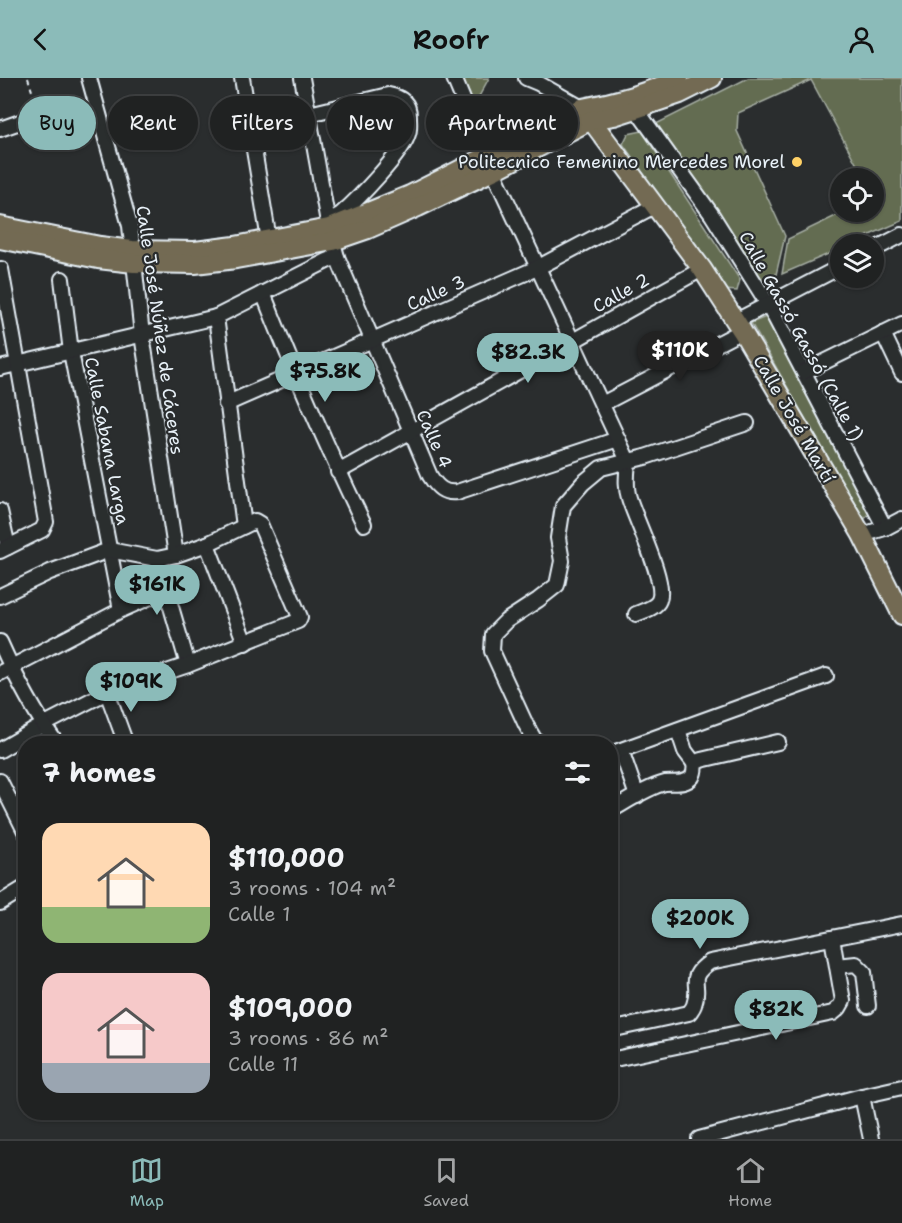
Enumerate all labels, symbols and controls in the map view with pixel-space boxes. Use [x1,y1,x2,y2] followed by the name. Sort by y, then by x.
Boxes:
[412,21,490,58] text: Roofr
[24,23,57,56] icon: back
[845,23,878,56] icon: person
[18,96,96,150] chip: Buy
[108,96,198,150] chip: Rent
[210,96,315,150] chip: Filters
[327,96,414,150] chip: New
[426,96,578,150] chip: Apartment
[458,150,786,174] place label: Politecnico Femenino Mercedes Morel
[790,155,804,169] marker: Politecnico Femenino Mercedes Morel
[830,168,884,288] map controls
[830,168,884,222] button: locate
[131,204,189,456] street label: Calle José Núñez de Cáceres
[733,227,869,445] street label: Calle Gassó Gassó (Calle 1)
[830,234,884,288] button: layers
[588,268,654,318] street label: Calle 2
[403,270,469,316] street label: Calle 3
[638,331,722,382] pin: $110K
[479,333,577,384] pin: $82.3K
[651,337,709,363] text: $110K
[491,339,565,365] text: $82.3K
[748,351,840,487] street label: Calle José Martí
[276,352,374,403] pin: $75.8K
[79,355,135,527] street label: Calle Sabana Larga
[289,358,361,384] text: $75.8K
[411,406,457,472] street label: Calle 4
[115,565,199,616] pin: $161K
[129,571,185,597] text: $161K
[89,662,173,713] pin: $109K
[99,668,163,694] text: $109K
[42,755,156,790] text: 7 homes
[561,756,594,789] icon: filters
[228,840,345,875] text: $110,000
[90,847,162,919] icon: home
[228,875,396,901] text: 3 rooms · 104 m²
[658,899,742,950] pin: $200K
[228,901,291,927] text: Calle 1
[666,905,734,931] text: $200K
[228,990,353,1025] text: $109,000
[740,990,812,1041] pin: $82K
[748,996,804,1022] text: $82K
[90,997,162,1069] icon: home
[228,1025,388,1051] text: 3 rooms · 86 m²
[228,1051,298,1077] text: Calle 11
[130,1154,164,1211] tab: Map
[423,1154,469,1211] tab: Saved
[728,1154,772,1211] tab: Home

